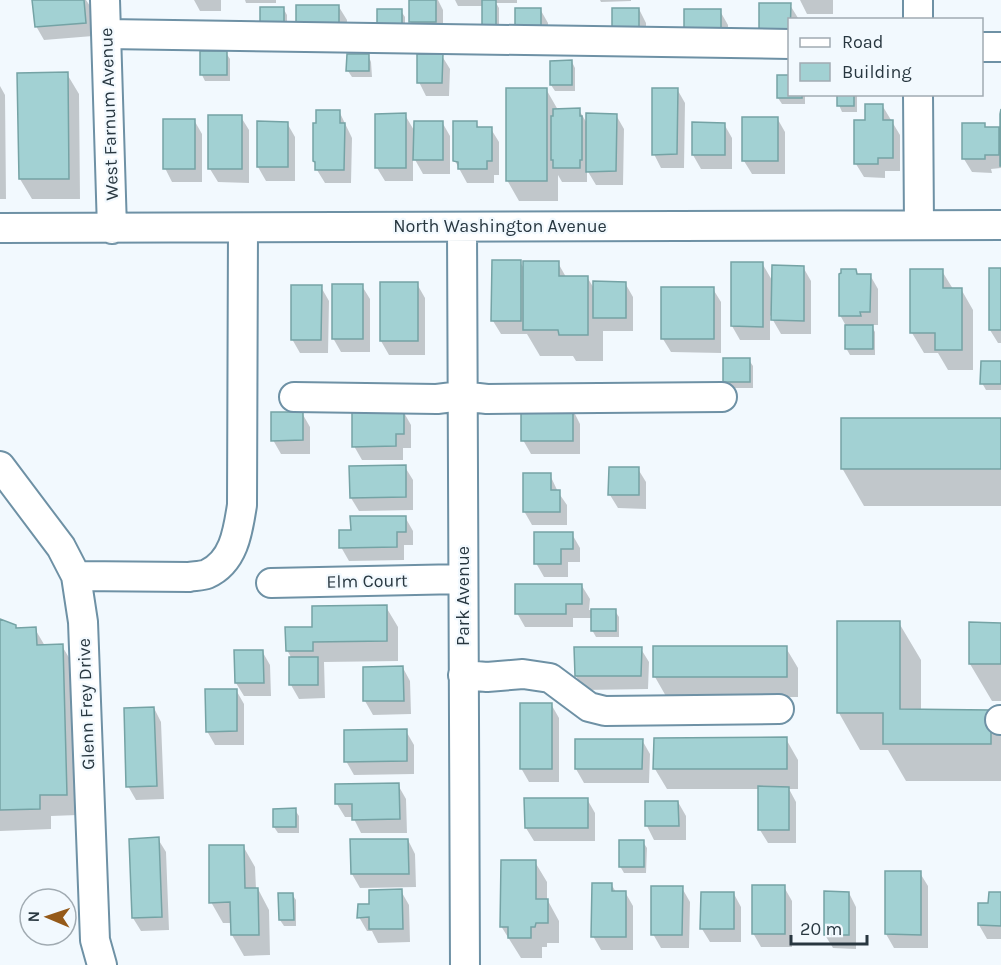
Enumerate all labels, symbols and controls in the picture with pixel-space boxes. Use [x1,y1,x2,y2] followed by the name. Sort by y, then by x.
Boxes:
[788,18,983,96] legend
[95,27,123,201] street label: West Farnum Avenue
[842,31,883,53] text: Road
[842,61,912,83] text: Building
[393,215,607,237] street label: North Washington Avenue
[452,546,474,646] street label: Park Avenue
[326,569,408,593] street label: Elm Court
[73,638,99,770] street label: Glenn Frey Drive
[18,887,78,947] north arrow
[791,908,868,946] scale bar
[24,910,43,923] text: N
[800,918,842,940] text: 20 m

